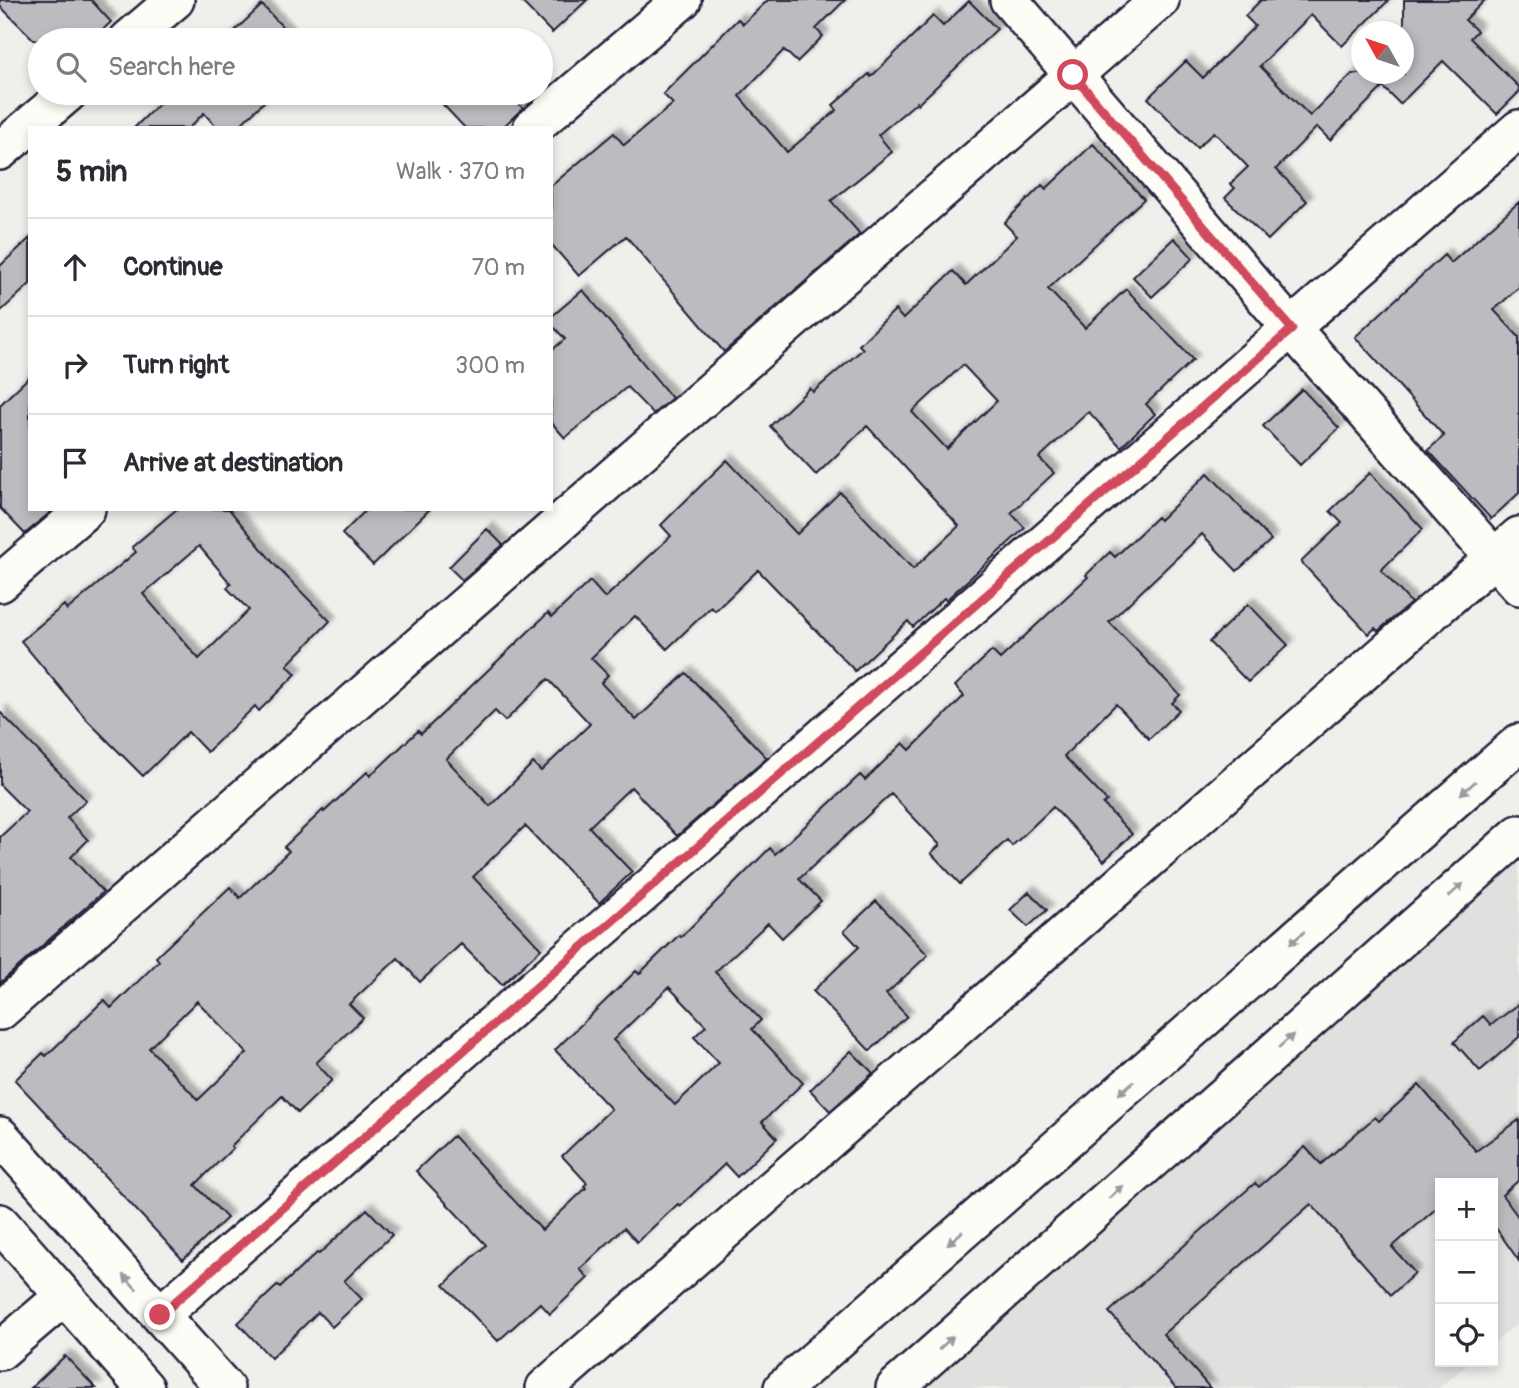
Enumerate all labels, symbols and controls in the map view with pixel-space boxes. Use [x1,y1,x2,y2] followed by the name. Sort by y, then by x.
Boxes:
[1351,21,1414,84] north arrow
[28,28,553,105] search box
[52,48,90,86] icon: search
[108,51,235,83] text: Search here
[1057,59,1088,90] route start
[56,153,127,190] text: 5 min
[396,157,525,186] text: Walk · 370 m
[56,248,94,286] icon: ahead
[123,251,223,283] text: Continue
[472,253,525,282] text: 70 m
[56,346,94,384] icon: right
[123,349,229,381] text: Turn right
[455,351,525,380] text: 300 m
[56,444,94,482] icon: arrive
[123,447,343,479] text: Arrive at destination
[1459,780,1476,795] one-way arrow
[1447,882,1465,898] one-way arrow
[1288,930,1305,945] one-way arrow
[1277,1033,1295,1049] one-way arrow
[1117,1080,1134,1095] one-way arrow
[1435,1178,1498,1367] map controls
[1435,1178,1498,1241] button: +
[1107,1184,1125,1200] one-way arrow
[946,1230,963,1245] one-way arrow
[1435,1241,1498,1304] button: −
[123,1274,138,1291] one-way arrow
[144,1299,175,1330] route end
[1435,1304,1498,1367] button: locate
[937,1336,954,1351] one-way arrow

